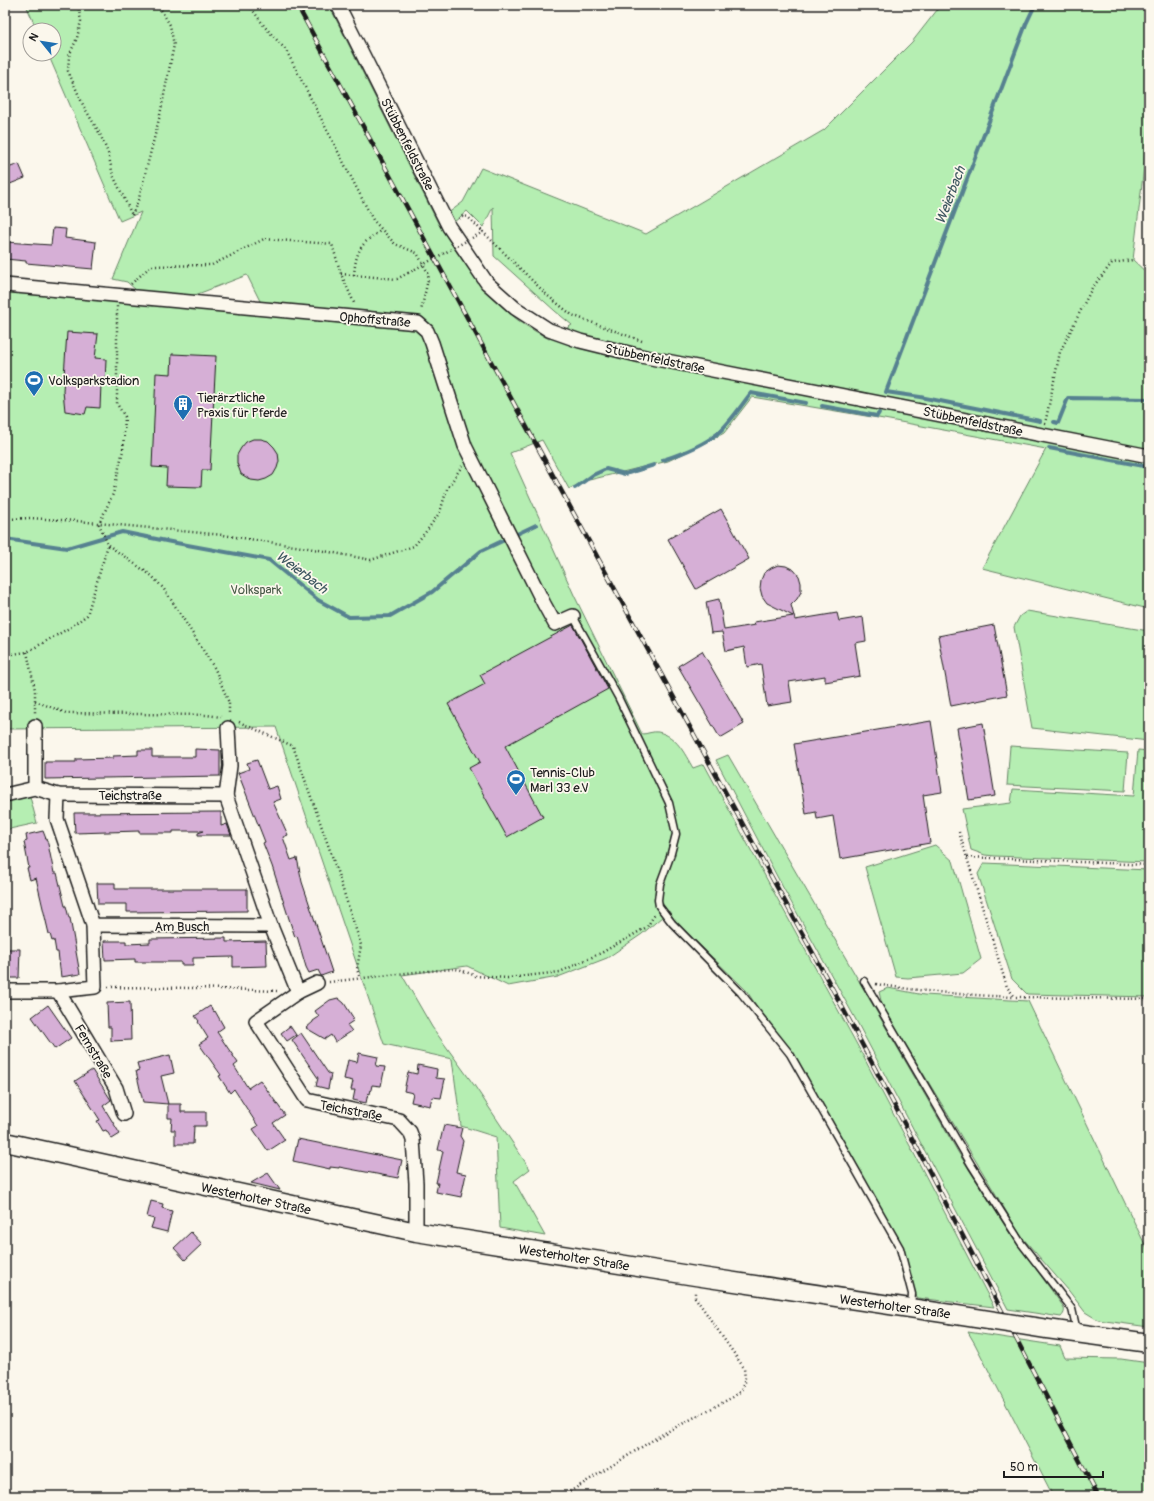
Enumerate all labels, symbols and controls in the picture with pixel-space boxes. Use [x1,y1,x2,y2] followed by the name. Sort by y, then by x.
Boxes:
[22,22,62,62] north arrow
[26,30,42,44] text: N
[377,96,438,194] street label: Stübbenfeldstraße
[932,163,970,226] water label: Weierbach
[339,309,412,331] street label: Ophoffstraße
[604,341,707,377] street label: Stübbenfeldstraße
[23,369,45,397] sports icon: Volksparkstadion
[48,373,139,389] place label: Volksparkstadion
[197,390,287,421] place label: Tierärztliche Praxis für Pferde
[172,393,194,421] building icon: Tierärztliche Praxis für Pferde
[922,404,1025,440] street label: Stübbenfeldstraße
[272,547,332,598] water label: Weierbach
[230,582,282,598] park label: Volkspark
[530,765,595,796] place label: Tennis-Club Marl 33 e.V
[505,768,527,796] sports icon: Tennis-Club Marl 33 e.V
[98,788,162,804] street label: Teichstraße
[155,919,209,935] street label: Am Busch
[71,1022,116,1082] street label: Femstraße
[318,1097,384,1125] street label: Teichstraße
[199,1180,313,1219] street label: Westerholter Straße
[517,1241,631,1275] street label: Westerholter Straße
[838,1291,952,1323] street label: Westerholter Straße
[1004,1453,1103,1479] scale bar
[1010,1460,1038,1475] text: 50 m

